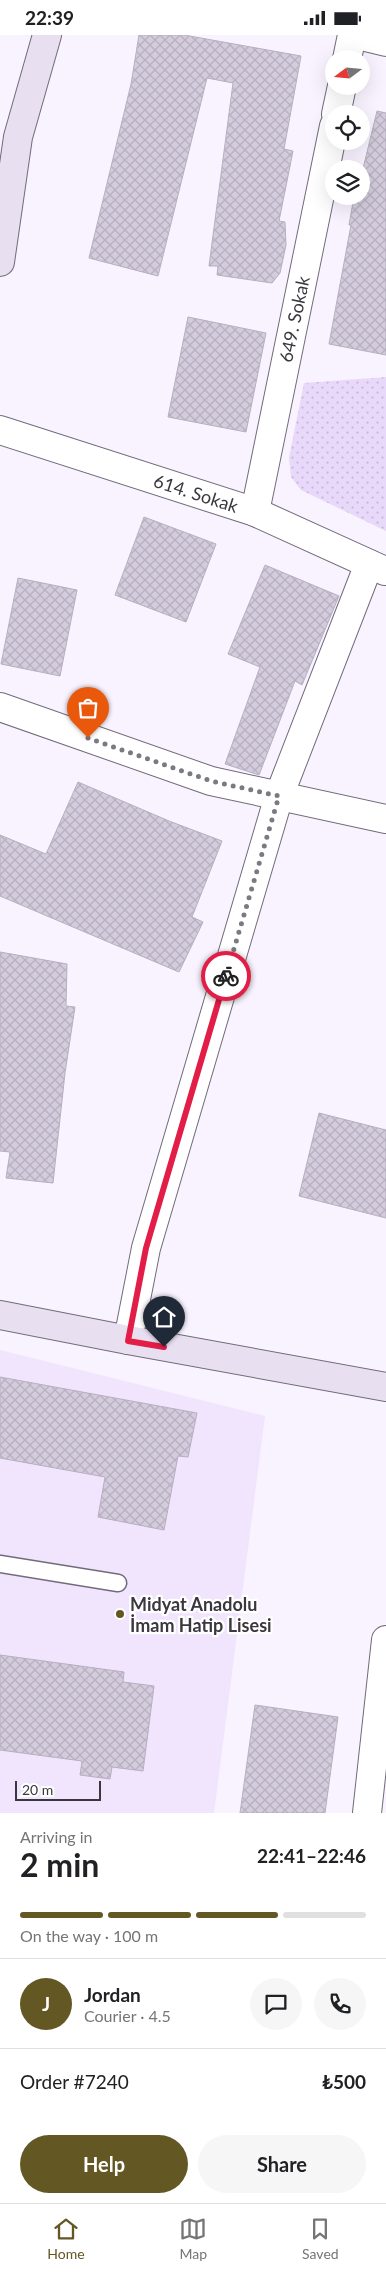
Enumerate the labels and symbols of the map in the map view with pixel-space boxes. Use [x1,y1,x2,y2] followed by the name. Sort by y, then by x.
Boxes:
[325,50,370,95] north arrow
[274,273,314,364] street label: 649. Sokak
[151,469,242,517] street label: 614. Sokak
[67,687,109,738] pin
[201,951,251,1001] courier
[143,1296,185,1347] pin
[130,1593,272,1636] place label: Midyat Anadolu İmam Hatip Lisesi
[114,1608,126,1620] marker: Midyat Anadolu İmam Hatip Lisesi
[15,1778,101,1801] scale bar

